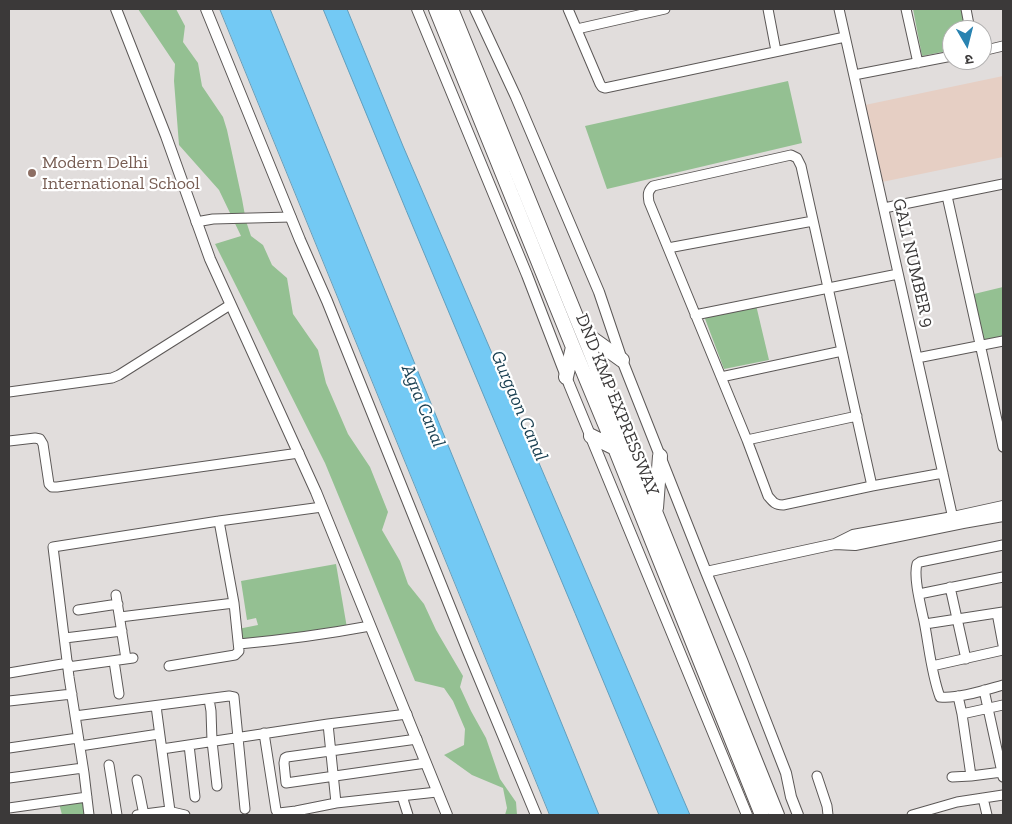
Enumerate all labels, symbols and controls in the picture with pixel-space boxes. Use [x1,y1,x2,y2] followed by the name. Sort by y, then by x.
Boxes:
[942,20,992,70] north arrow
[964,50,974,68] text: उ
[42,152,200,194] place label: Modern Delhi International School
[26,167,38,179] marker: Modern Delhi International School
[888,196,938,330] street label: GALI NUMBER 9
[571,311,663,499] street label: DND KMP EXPRESSWAY
[486,348,552,464] water label: Gurgaon Canal
[396,361,450,451] water label: Agra Canal

